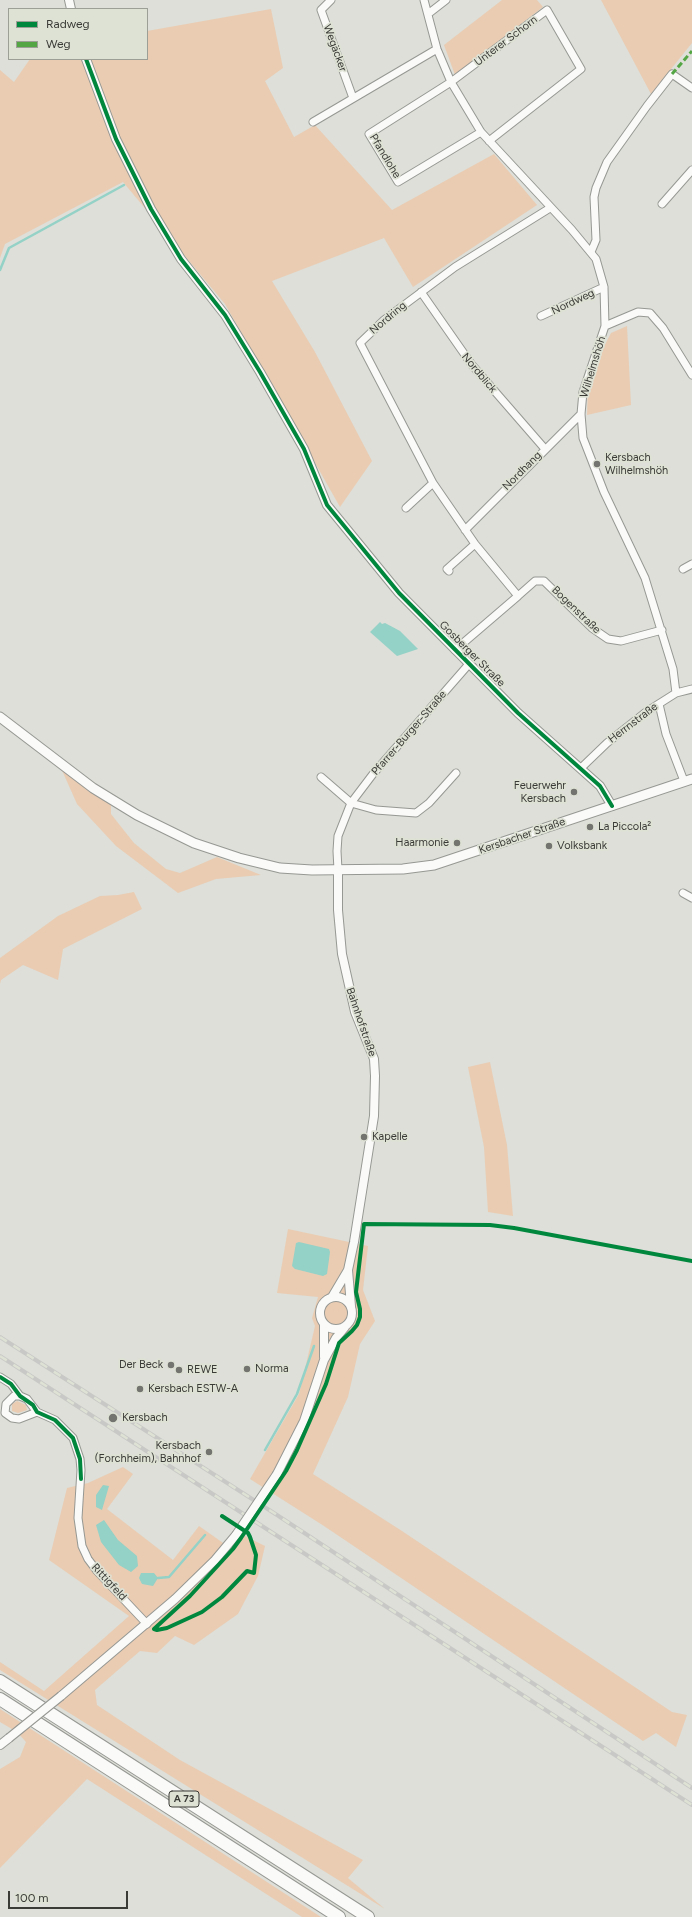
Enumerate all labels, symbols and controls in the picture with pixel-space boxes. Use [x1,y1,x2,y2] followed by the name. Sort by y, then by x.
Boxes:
[8,8,148,60] legend
[472,13,540,69] street label: Unterer Schorn
[46,17,90,31] text: Radweg
[320,23,350,73] street label: Wegäcker
[46,37,71,51] text: Weg
[367,131,403,181] street label: Pfandlohe
[549,286,597,318] street label: Nordweg
[367,299,409,337] street label: Nordring
[577,335,609,399] street label: Wilhelmshöh
[459,350,499,396] street label: Nordblick
[500,449,544,493] street label: Nordhang
[605,451,668,477] place label: Kersbach Wilhelmshöh
[592,459,602,469] marker: Kersbach Wilhelmshöh
[549,584,603,636] street label: Bogenstraße
[436,618,508,690] street label: Gosberger Straße
[369,688,449,778] street label: Pfarrer-Burger-Straße
[606,700,660,746] street label: Herrnstraße
[514,779,566,805] place label: Feuerwehr Kersbach
[569,787,579,797] marker: Feuerwehr Kersbach
[477,815,567,857] street label: Kersbacher Straße
[598,820,651,834] place label: La Piccola²
[585,822,595,832] marker: La Piccola²
[395,836,449,850] place label: Haarmonie
[452,838,462,848] marker: Haarmonie
[557,839,607,853] place label: Volksbank
[544,841,554,851] marker: Volksbank
[343,986,379,1058] street label: Bahnhofstraße
[372,1130,408,1144] place label: Kapelle
[359,1132,369,1142] marker: Kapelle
[119,1358,163,1372] place label: Der Beck
[166,1360,176,1370] marker: Der Beck
[255,1362,289,1376] place label: Norma
[187,1363,217,1377] place label: REWE
[242,1364,252,1374] marker: Norma
[174,1365,184,1375] marker: REWE
[148,1382,238,1396] place label: Kersbach ESTW-A
[135,1384,145,1394] marker: Kersbach ESTW-A
[122,1411,168,1425] place label: Kersbach
[107,1412,119,1424] marker: Kersbach
[95,1439,201,1465] place label: Kersbach (Forchheim), Bahnhof
[204,1447,214,1457] marker: Kersbach (Forchheim), Bahnhof
[89,1561,129,1603] street label: Rittigfeld
[169,1791,199,1807] road number: A 73
[10,1883,130,1909] scale bar
[15,1891,49,1905] text: 100 m

